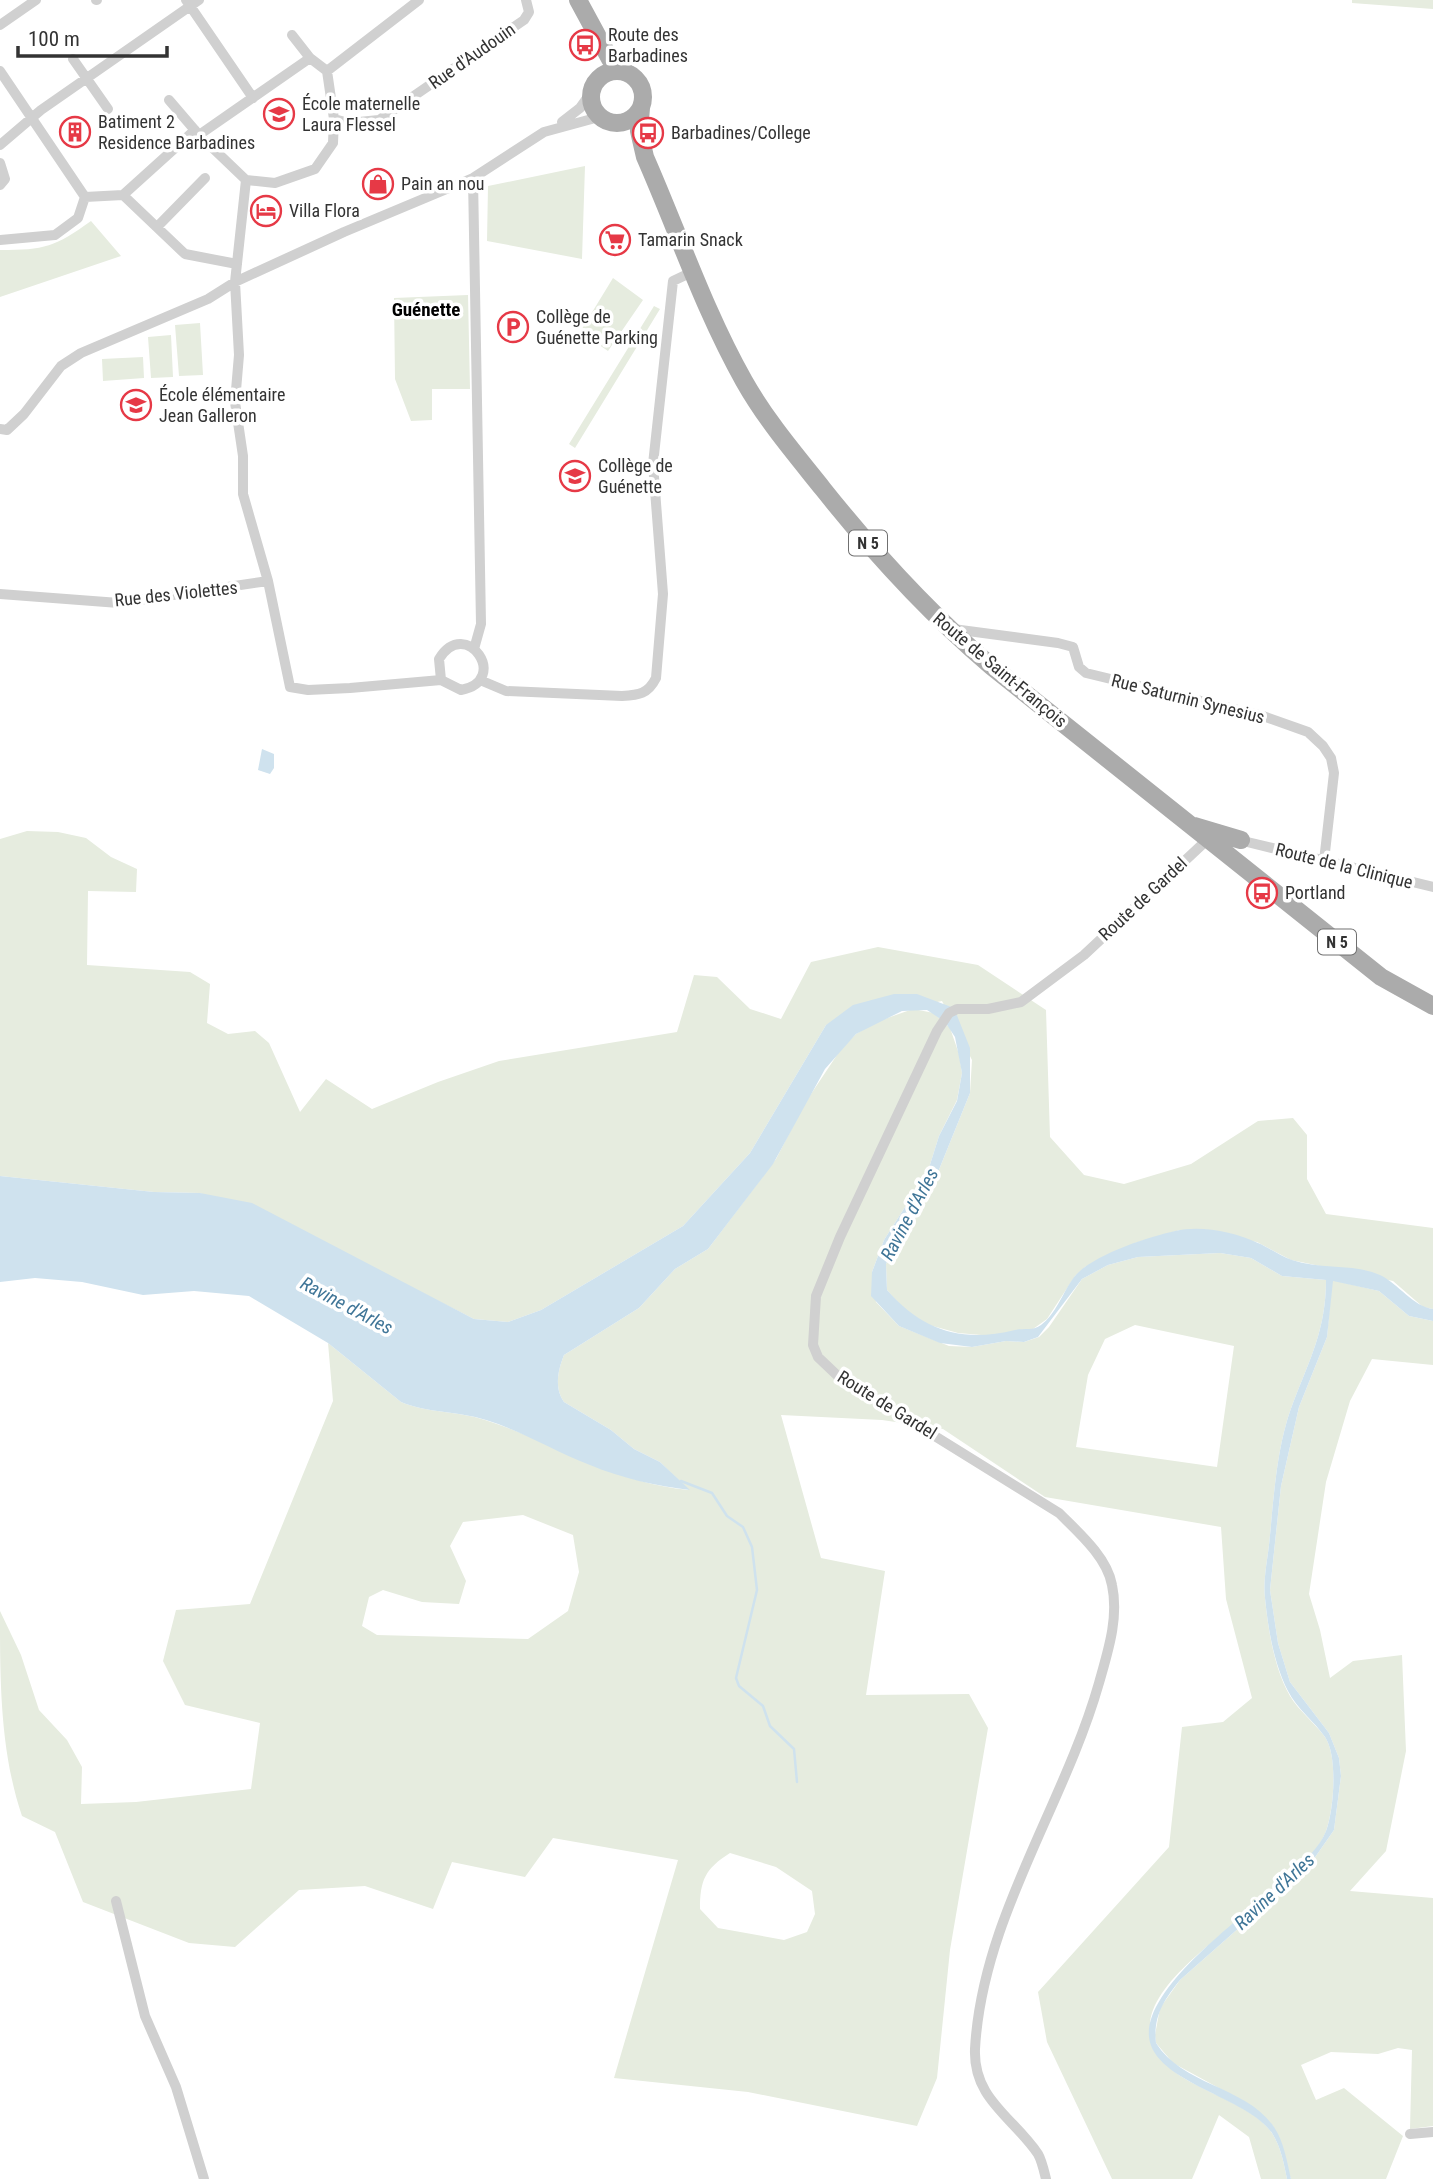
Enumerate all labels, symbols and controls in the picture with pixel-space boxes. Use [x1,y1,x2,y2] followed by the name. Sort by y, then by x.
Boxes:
[18,14,166,58] scale bar
[425,18,519,93] street label: Rue d'Audouin
[608,24,688,66] place label: Route des Barbadines
[28,27,80,51] text: 100 m
[568,28,602,62] bus stop icon: Route des Barbadines
[302,93,420,135] place label: École maternelle Laura Flessel
[262,97,296,131] school or university icon: École maternelle Laura Flessel
[98,111,255,153] place label: Batiment 2 Residence Barbadines
[58,115,92,149] building icon: Batiment 2 Residence Barbadines
[631,116,665,150] bus stop icon: Barbadines/College
[671,122,811,143] place label: Barbadines/College
[361,167,395,201] shop icon: Pain an nou
[401,173,484,194] place label: Pain an nou
[249,194,283,228] hotel icon: Villa Flora
[289,200,360,221] place label: Villa Flora
[598,223,632,257] supermarket icon: Tamarin Snack
[638,229,743,250] place label: Tamarin Snack
[392,298,460,321] district label: Guénette
[536,306,658,348] place label: Collège de Guénette Parking
[496,310,530,344] parking icon: Collège de Guénette Parking
[159,384,285,426] place label: École élémentaire Jean Galleron
[119,388,153,422] school or university icon: École élémentaire Jean Galleron
[598,455,673,497] place label: Collège de Guénette
[558,459,592,493] school or university icon: Collège de Guénette
[849,530,887,556] road number: N 5
[113,577,239,610] street label: Rue des Violettes
[929,608,1071,732] street label: Route de Saint-François
[1109,669,1267,728] street label: Rue Saturnin Synesius
[1273,838,1415,893] street label: Route de la Clinique
[1094,853,1191,945] street label: Route de Gardel
[1245,876,1279,910] bus stop icon: Portland
[1285,882,1346,903] place label: Portland
[1318,930,1356,954] road number: N 5
[876,1164,943,1264] water label: Ravine d'Arles
[297,1272,397,1339] water label: Ravine d'Arles
[834,1366,941,1443] street label: Route de Gardel
[1229,1848,1319,1934] water label: Ravine d'Arles

